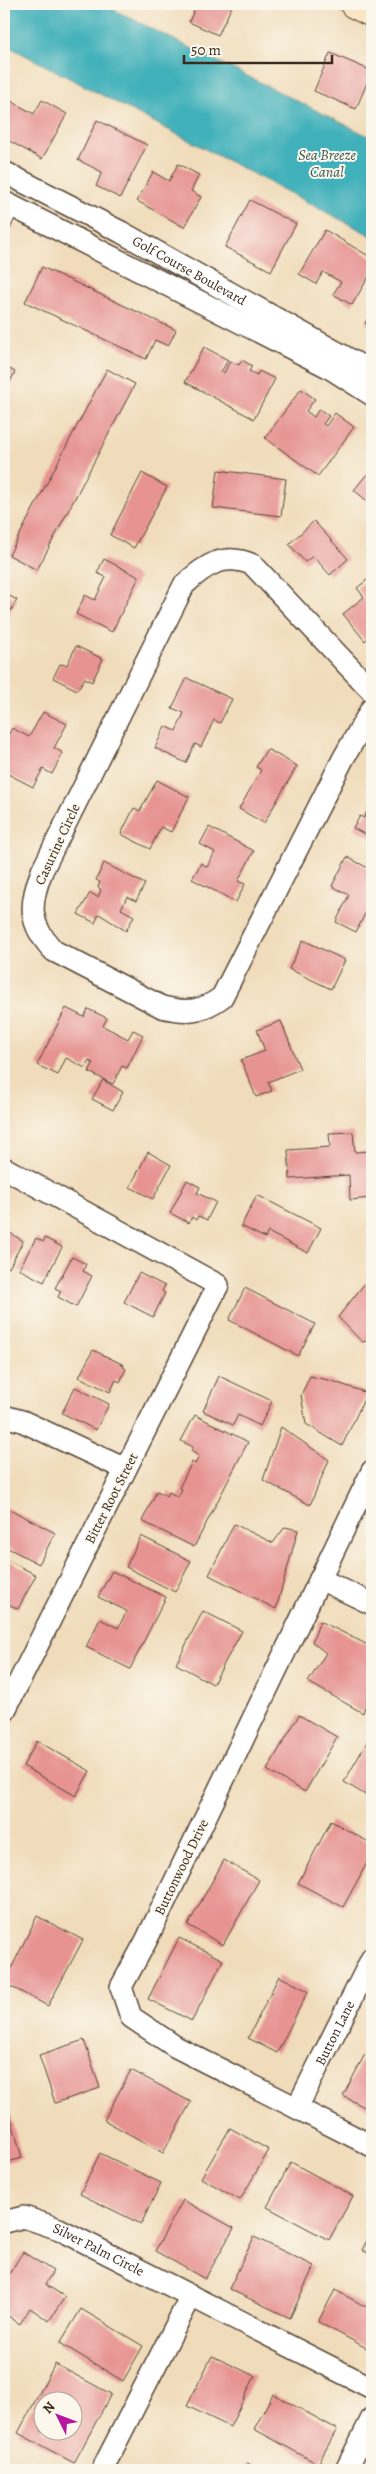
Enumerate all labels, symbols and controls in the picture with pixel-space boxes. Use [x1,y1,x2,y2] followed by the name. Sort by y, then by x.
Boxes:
[184,32,331,64] scale bar
[191,40,221,60] text: 50 m
[298,145,356,182] water label: Sea Breeze Canal
[129,231,250,310] street label: Golf Course Boulevard
[30,800,85,888] street label: Casurine Circle
[80,1449,143,1547] street label: Bitter Root Street
[150,1816,213,1919] street label: Buttonwood Drive
[311,1997,359,2069] street label: Button Lane
[50,2219,147,2281] street label: Silver Palm Circle
[32,2392,82,2442] north arrow
[38,2397,59,2418] text: N

